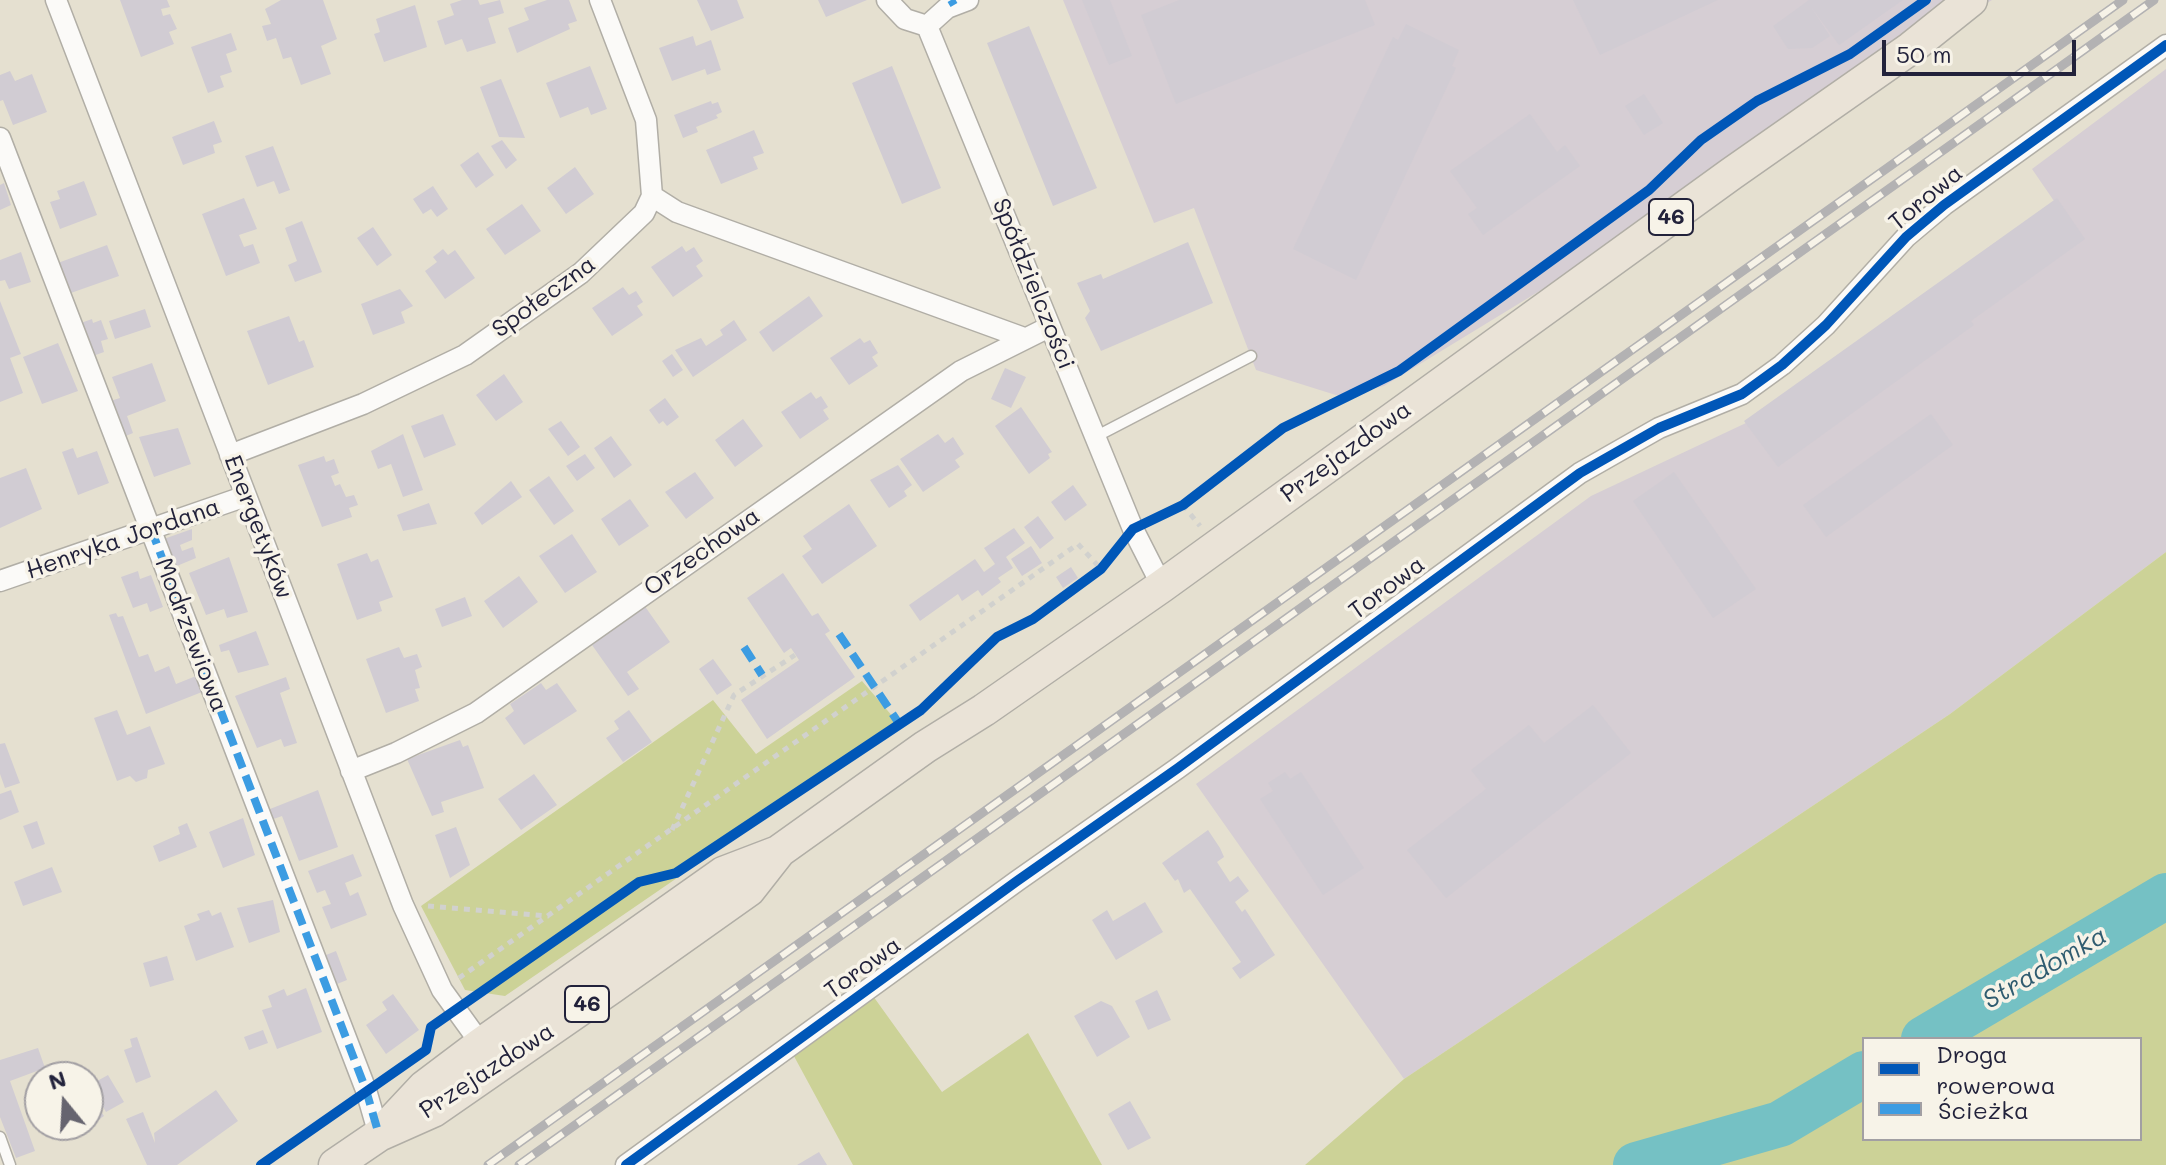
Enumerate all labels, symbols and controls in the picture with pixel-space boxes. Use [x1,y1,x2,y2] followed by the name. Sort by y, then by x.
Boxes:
[1886,24,2080,74] scale bar
[1896,38,1952,69] text: 50 m
[1883,159,1969,237] street label: Torowa
[986,194,1080,374] street label: Spółdzielczości
[1649,199,1693,235] road number: 46
[487,250,601,344] street label: Społeczna
[1275,395,1417,509] street label: Przejazdowa
[217,451,299,603] street label: Energetyków
[22,492,224,586] street label: Henryka Jordana
[639,502,765,602] street label: Orzechowa
[1343,550,1431,626] street label: Torowa
[148,554,234,716] street label: Modrzewiowa
[1977,920,2113,1016] water label: Stradomka
[819,931,907,1005] street label: Torowa
[565,986,609,1022] road number: 46
[414,1017,560,1125] street label: Przejazdowa
[1862,1037,2142,1141] legend
[1936,1038,2056,1100] text: Droga rowerowa
[24,1061,104,1141] north arrow
[45,1063,69,1096] text: N
[1938,1094,2029,1125] text: Ścieżka

